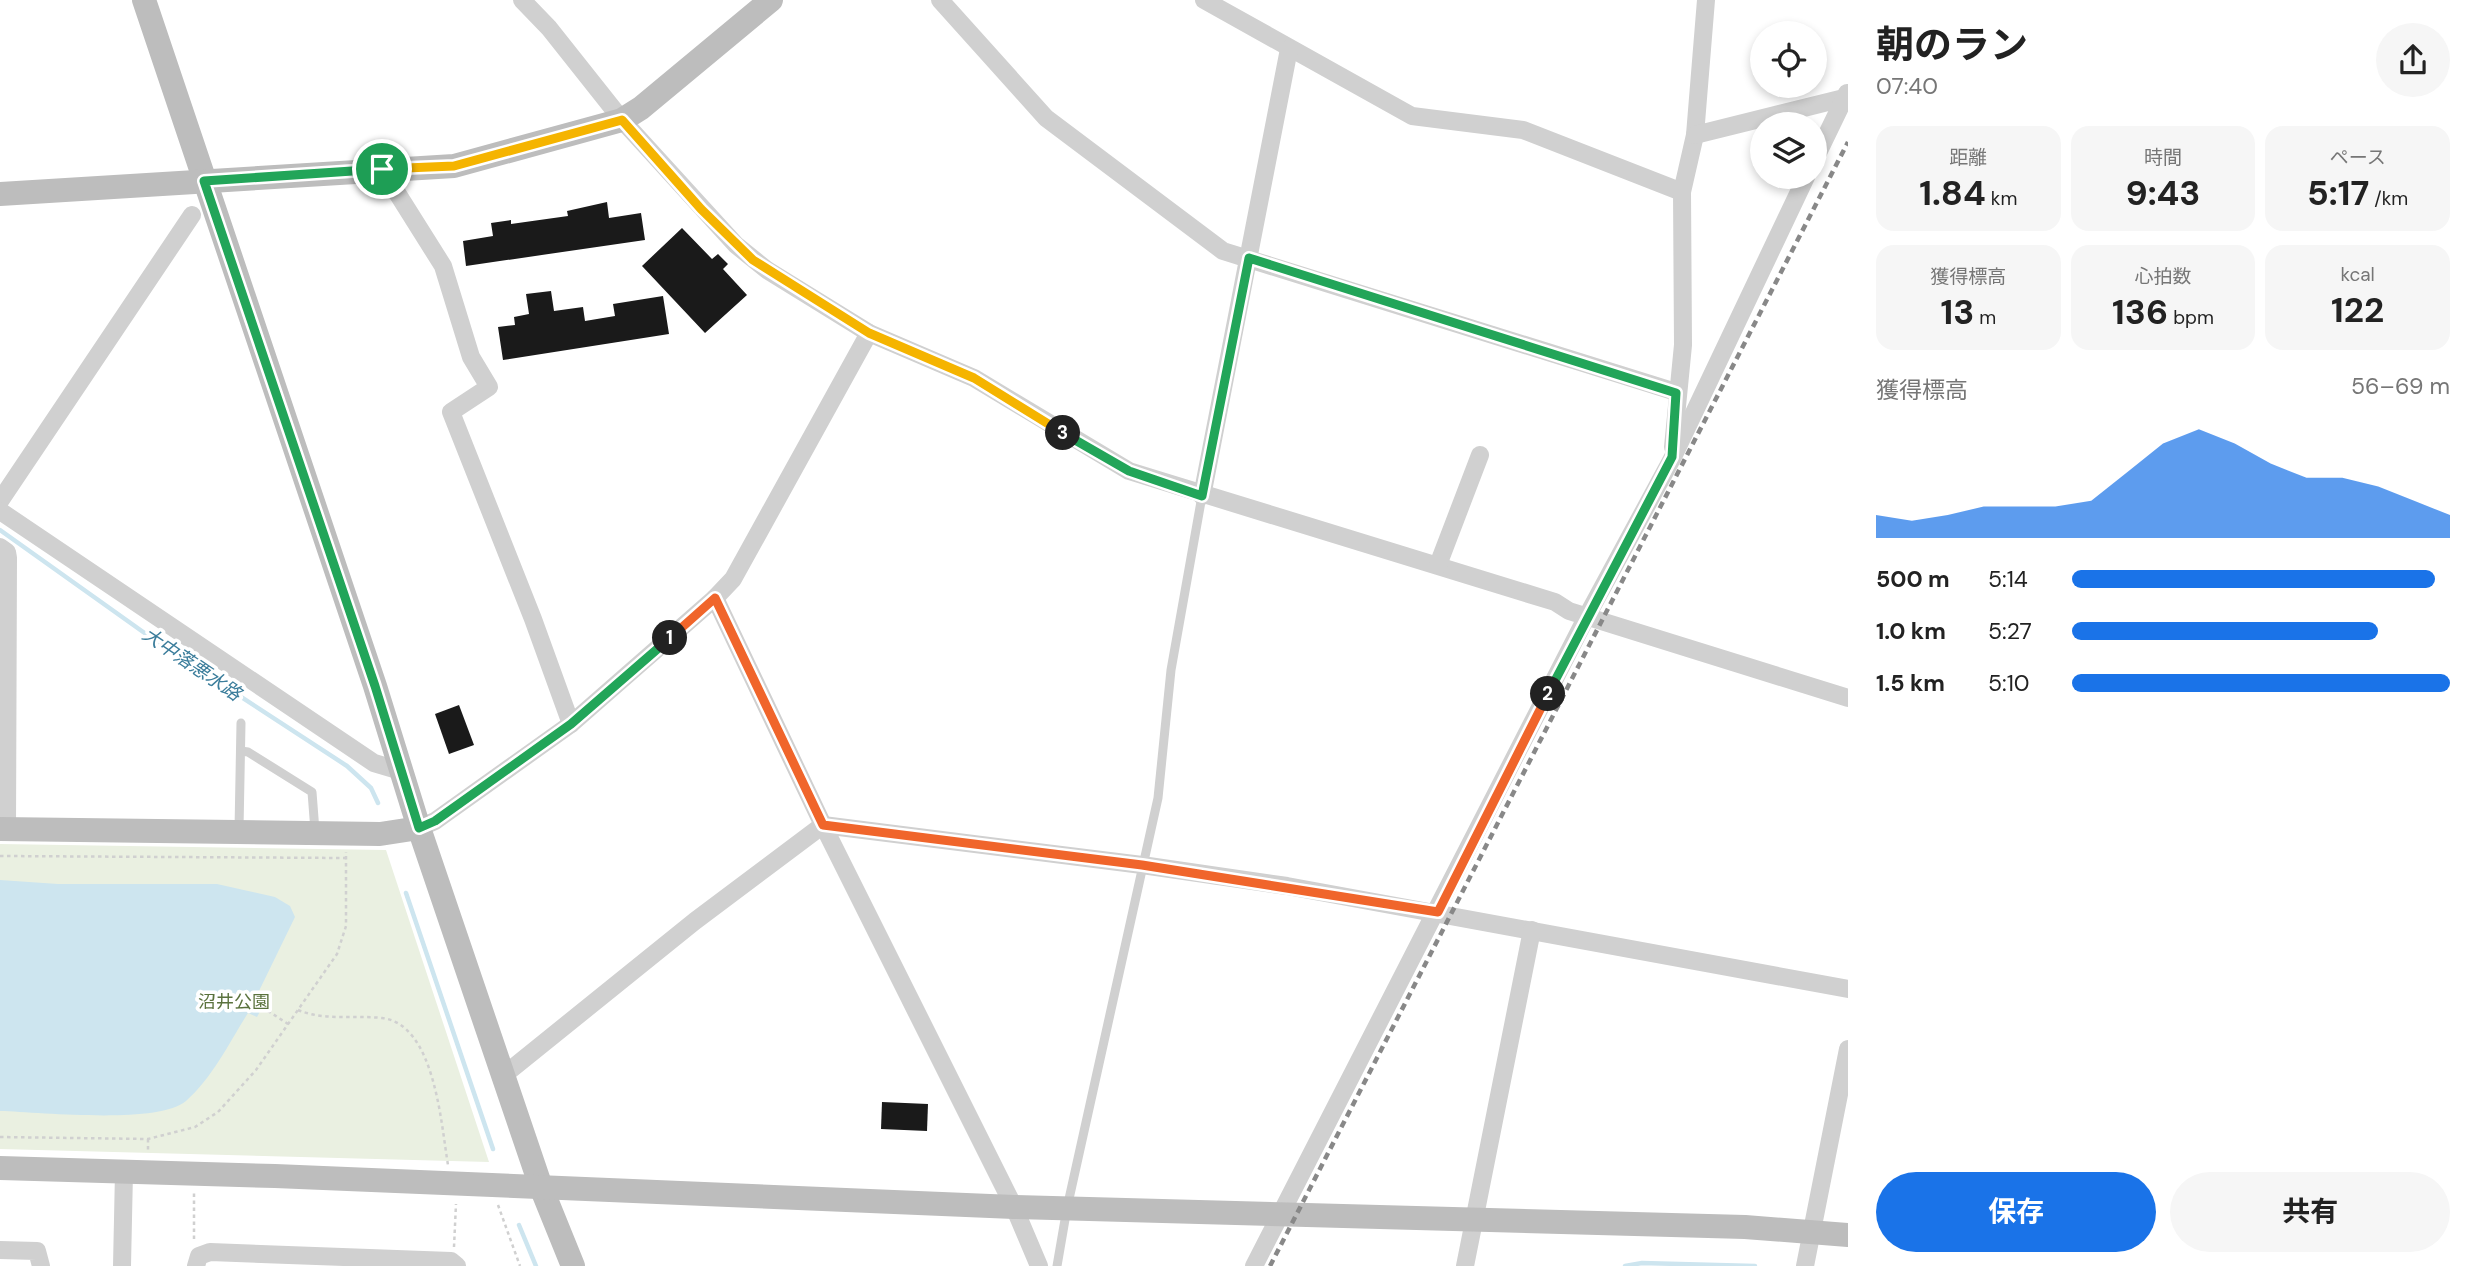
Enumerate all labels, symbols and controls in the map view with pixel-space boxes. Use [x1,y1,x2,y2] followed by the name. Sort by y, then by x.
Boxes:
[1876,20,2028,70] text: 朝のラン
[1750,21,1827,189] map controls
[1750,21,1827,98] button: locate
[2376,23,2450,97] button: share
[1876,71,1938,101] text: 07:40
[1750,112,1827,189] button: layers
[352,139,412,199] pin
[1949,145,1987,170] text: 距離
[2144,145,2182,170] text: 時間
[2330,145,2386,170] text: ペース
[363,150,401,188] icon: arrive
[1919,170,1986,216] text: 1.84
[2126,170,2200,216] text: 9:43
[2307,170,2369,216] text: 5:17
[1986,186,2017,211] text: km
[2369,186,2408,211] text: /km
[2340,262,2375,287] text: kcal
[1930,264,2006,289] text: 獲得標高
[2134,264,2192,289] text: 心拍数
[2331,287,2384,333] text: 122
[1940,289,1974,335] text: 13
[2112,289,2168,335] text: 136
[1974,305,1996,330] text: m
[2168,305,2214,330] text: bpm
[2351,371,2450,401] text: 56–69 m
[1876,375,1968,405] text: 獲得標高
[1046,416,1080,450] pin: 3
[1057,420,1068,445] text: 3
[1876,564,1950,594] text: 500 m
[1988,564,2028,594] text: 5:14
[1876,616,1946,646] text: 1.0 km
[1988,616,2032,646] text: 5:27
[652,620,688,656] pin: 1
[138,622,248,707] water label: 大中落悪水路
[666,625,673,650] text: 1
[1876,668,1945,698] text: 1.5 km
[1988,668,2030,698] text: 5:10
[1530,676,1566,712] pin: 2
[1542,681,1553,706] text: 2
[198,990,270,1014] park label: 沼井公園
[1876,1172,2156,1252] button: 保存
[2170,1172,2450,1252] button: 共有

